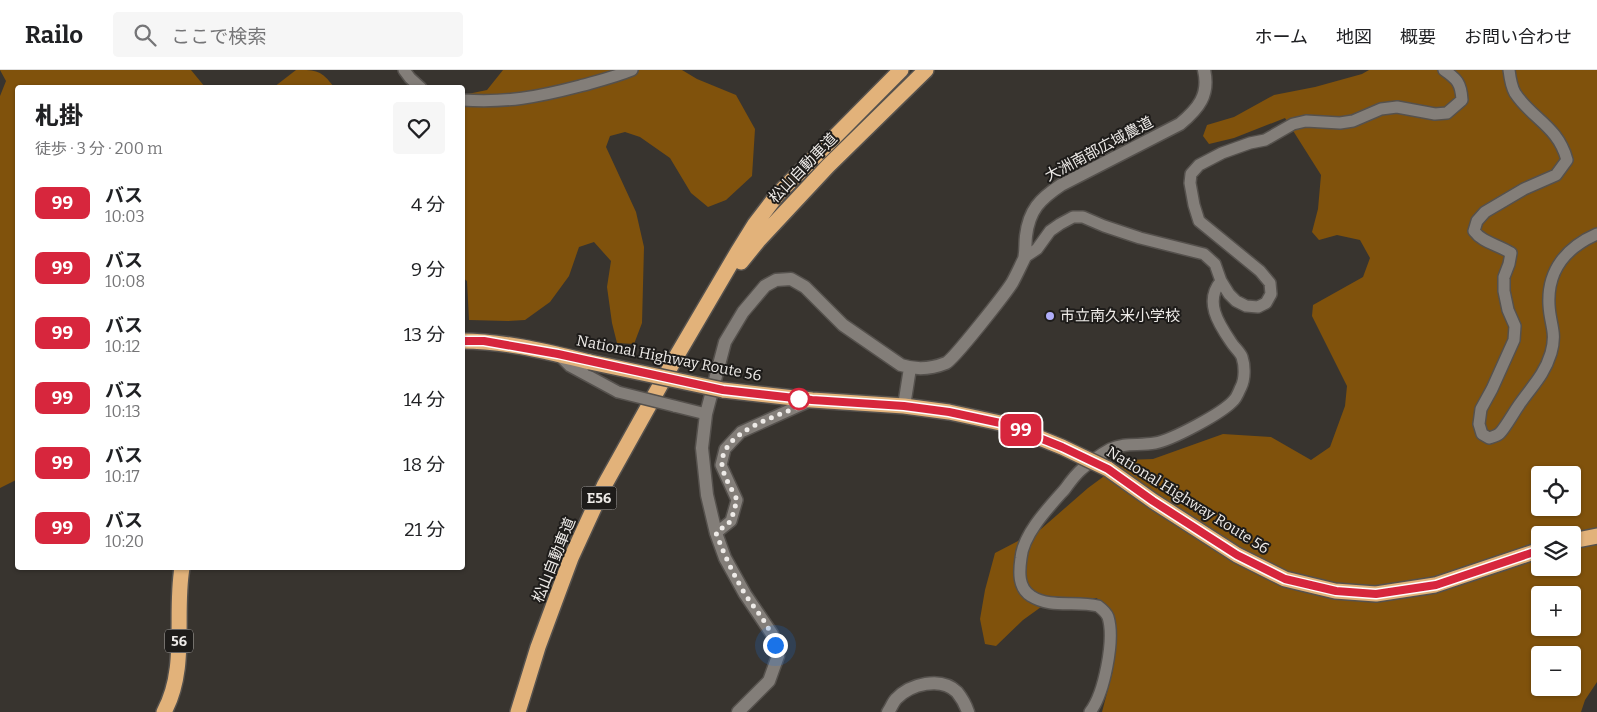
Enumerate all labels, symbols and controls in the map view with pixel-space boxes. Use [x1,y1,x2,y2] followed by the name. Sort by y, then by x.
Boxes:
[113,12,463,57] search box
[25,21,83,49] text: Railo
[131,21,159,49] icon: search
[171,25,266,48] text: ここで検索
[1255,26,1308,48] text: ホーム
[1336,26,1372,48] text: 地図
[1400,26,1436,48] text: 概要
[1464,26,1572,48] text: お問い合わせ
[35,102,83,130] text: 札掛
[393,102,445,154] button: heart
[1042,113,1156,185] street label: 大洲南部広域農道
[765,129,841,207] street label: 松山自動車道
[35,139,163,158] text: 徒歩 · 3 分 · 200 m
[105,184,143,207] text: バス
[52,192,73,214] text: 99
[411,193,445,216] text: 4 分
[105,207,145,226] text: 10:03
[105,249,143,272] text: バス
[52,257,73,279] text: 99
[411,258,445,281] text: 9 分
[105,272,145,291] text: 10:08
[1060,307,1180,325] place label: 市立南久米小学校
[1044,310,1056,322] marker: 市立南久米小学校
[105,314,143,337] text: バス
[52,322,73,344] text: 99
[404,323,445,346] text: 13 分
[575,331,763,385] street label: National Highway Route 56
[105,337,140,356] text: 10:12
[105,379,143,402] text: バス
[52,387,73,409] text: 99
[403,388,445,411] text: 14 分
[788,388,810,410] unlabelled marker
[105,402,141,421] text: 10:13
[998,414,1044,446] line badge: 99
[1010,419,1032,441] text: 99
[1103,443,1273,558] street label: National Highway Route 56
[105,444,143,467] text: バス
[52,452,73,474] text: 99
[403,453,445,476] text: 18 分
[1531,466,1581,696] map controls
[1531,466,1581,516] button: locate
[105,467,140,486] text: 10:17
[582,486,616,509] road number: E56
[105,509,143,532] text: バス
[529,515,579,605] street label: 松山自動車道
[52,517,73,539] text: 99
[404,518,445,541] text: 21 分
[1531,526,1581,576] button: layers
[105,532,144,551] text: 10:20
[1531,586,1581,636] button: +
[165,630,193,652] road number: 56
[763,633,788,658] your location
[1531,646,1581,696] button: −

